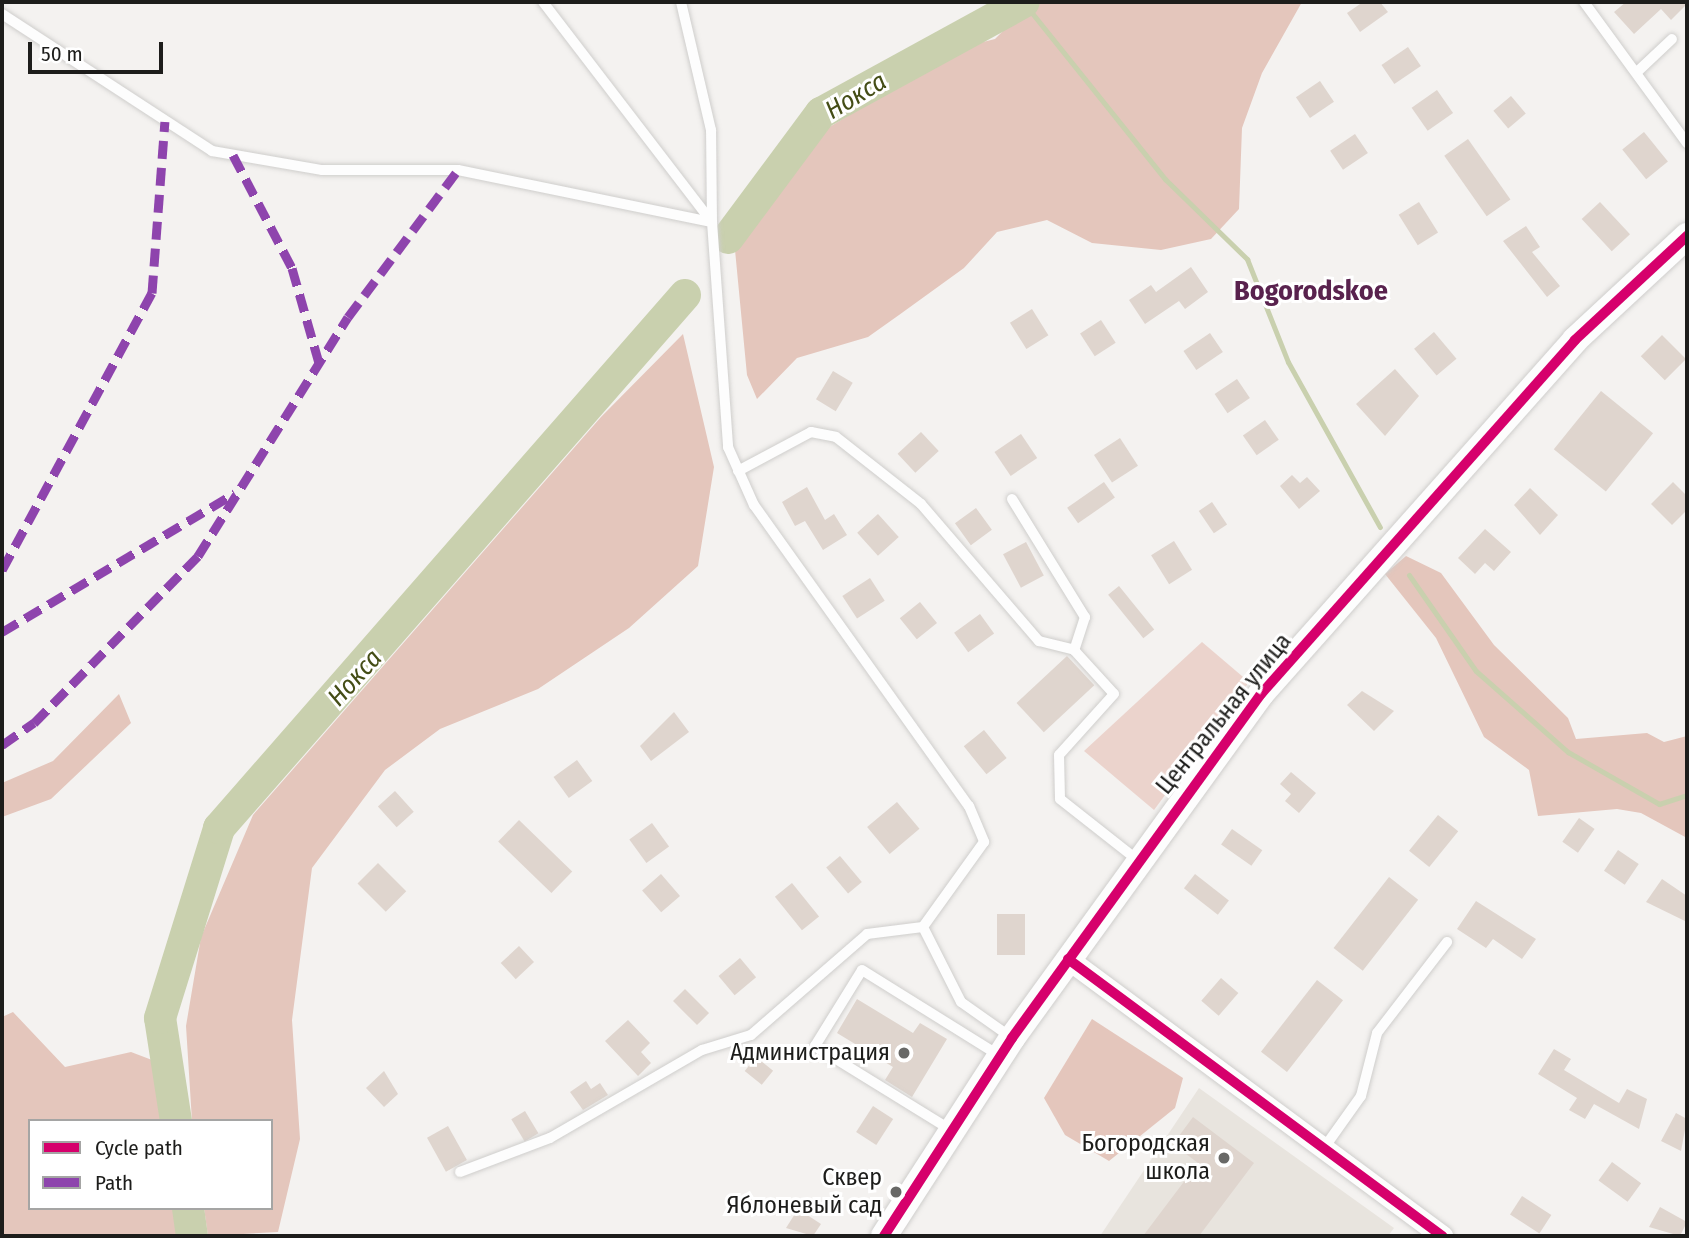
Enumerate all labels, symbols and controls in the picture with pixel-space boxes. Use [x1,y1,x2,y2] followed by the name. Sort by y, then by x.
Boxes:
[32,28,166,72] scale bar
[41,41,83,67] text: 50 m
[820,66,892,126] water label: Нокса
[1234,274,1388,308] district label: Bogorodskoe
[1150,628,1298,800] street label: Центральная улица
[321,643,389,713] water label: Нокса
[730,1039,890,1067] place label: Администрация
[896,1045,912,1061] marker: Администрация
[28,1119,273,1210] legend
[1081,1130,1210,1186] place label: Богородская школа
[95,1135,183,1161] text: Cycle path
[1216,1150,1232,1166] marker: Богородская школа
[727,1164,882,1220] place label: Сквер Яблоневый сад
[95,1170,133,1196] text: Path
[888,1184,904,1200] marker: Сквер Яблоневый сад

